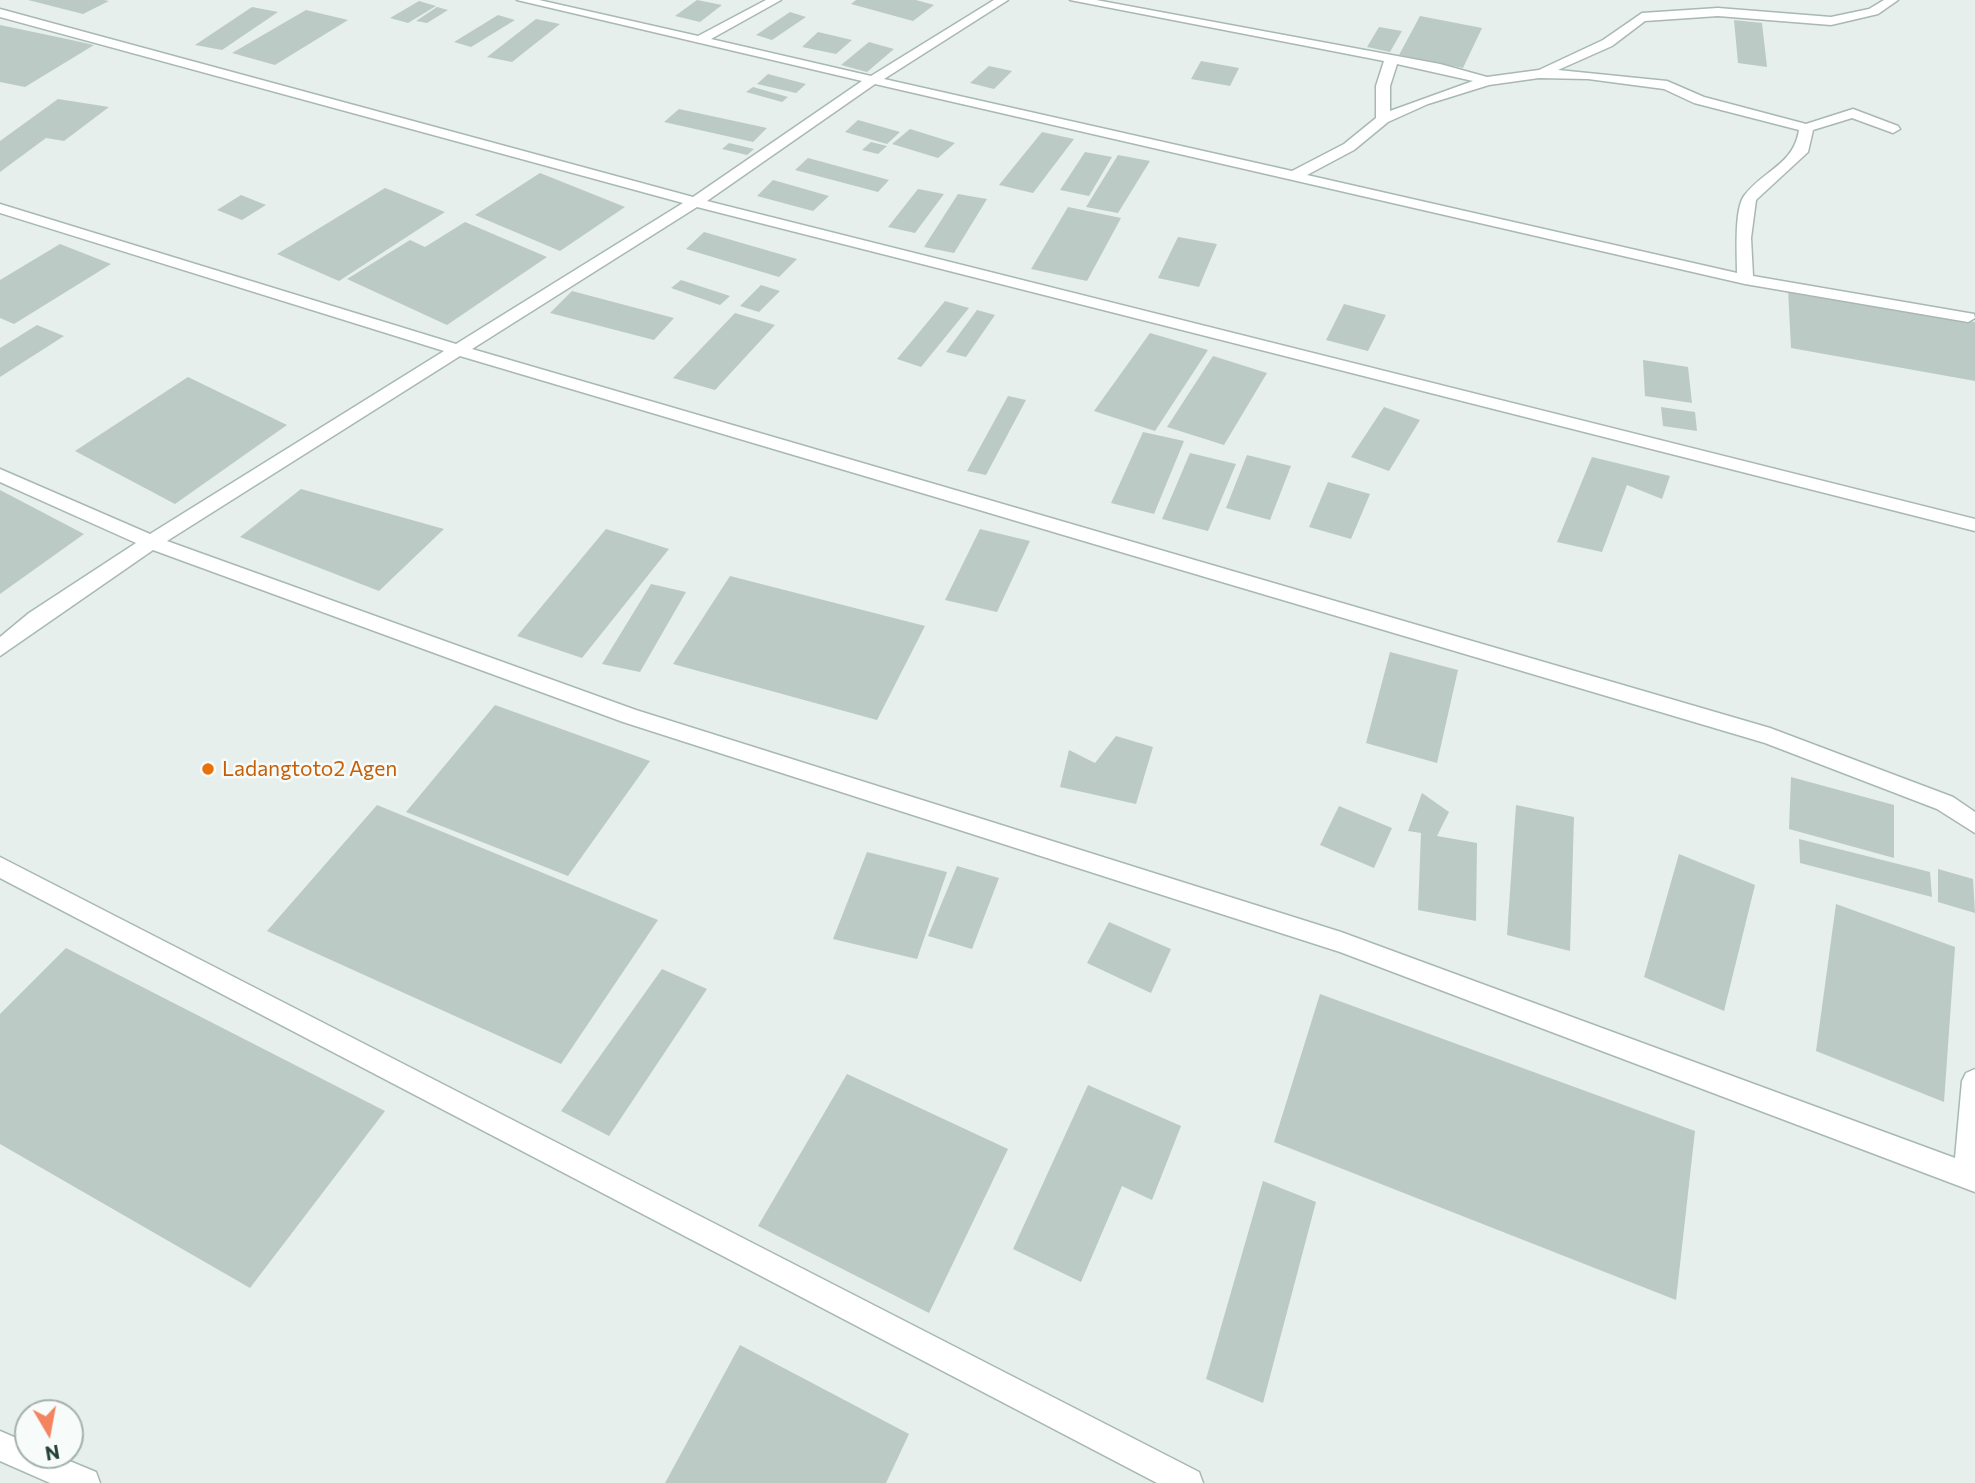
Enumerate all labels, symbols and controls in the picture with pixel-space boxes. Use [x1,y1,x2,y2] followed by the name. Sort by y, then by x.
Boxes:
[222,756,397,782] place label: Ladangtoto2 Agen
[200,761,216,777] marker: Ladangtoto2 Agen
[14,1399,84,1469] north arrow
[43,1441,61,1466] text: N

